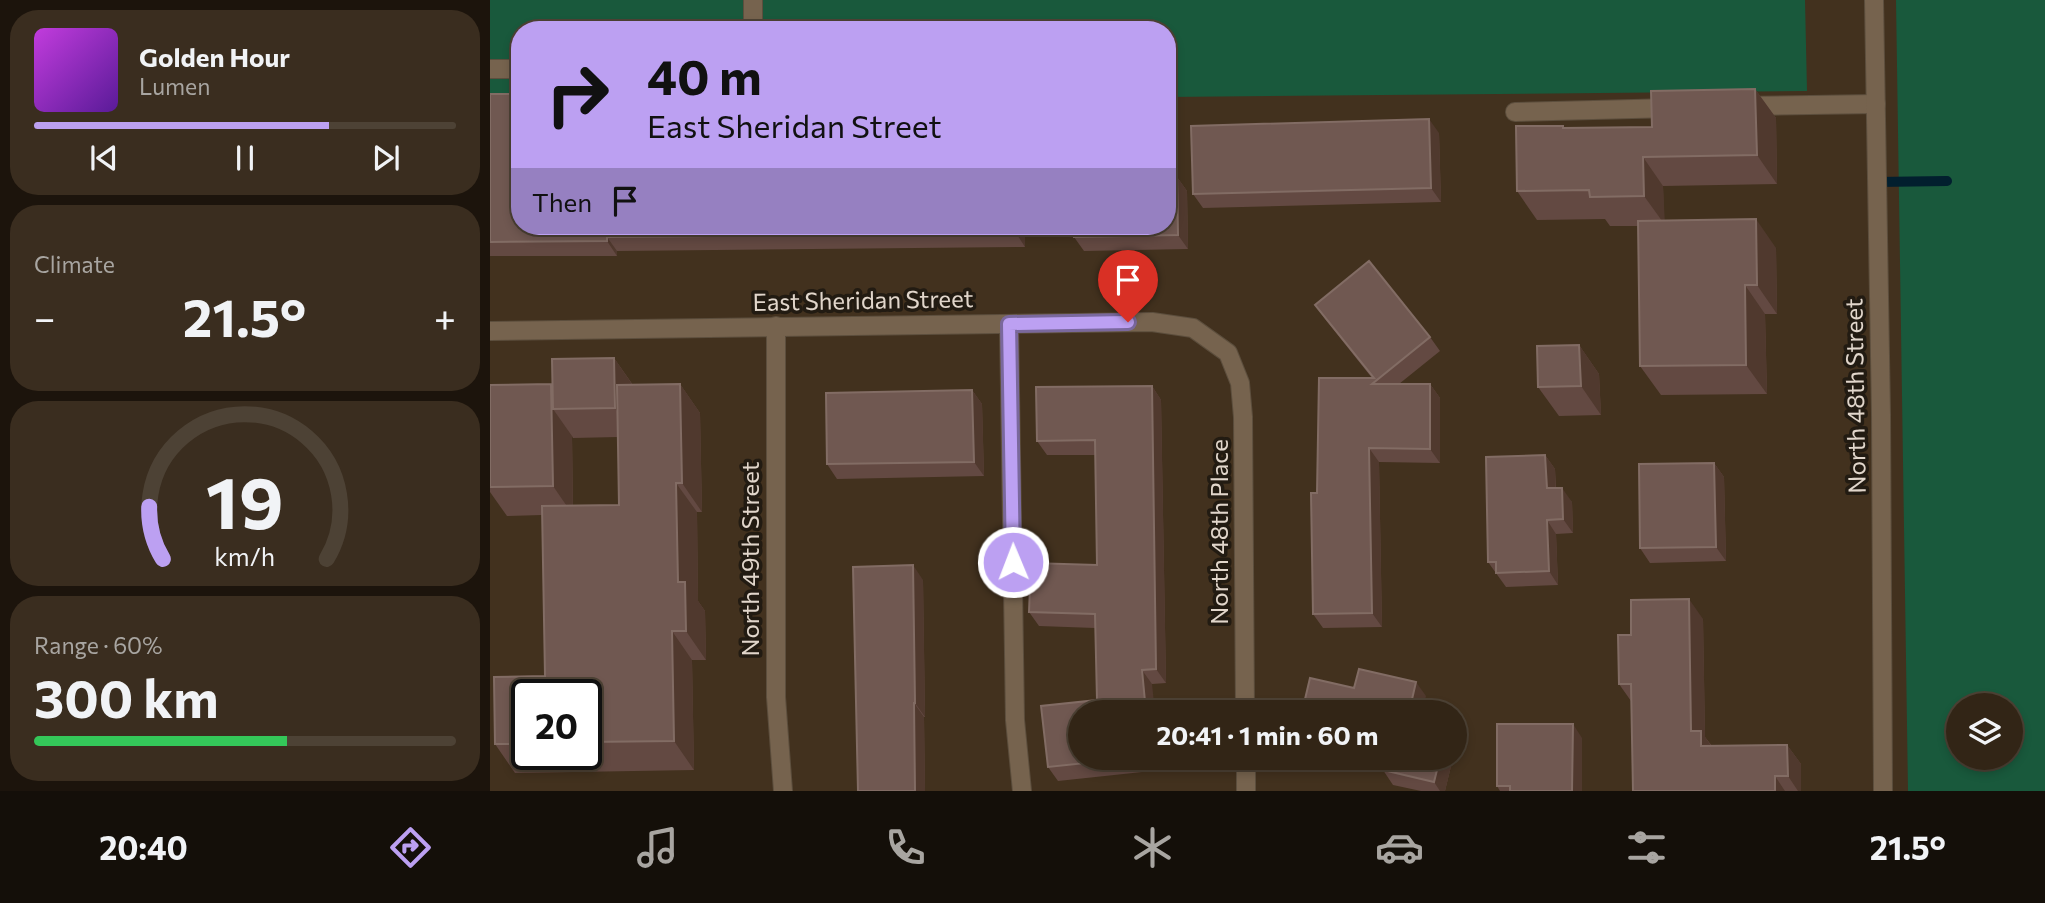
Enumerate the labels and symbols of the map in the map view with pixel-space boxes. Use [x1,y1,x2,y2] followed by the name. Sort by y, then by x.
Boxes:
[1098,250,1158,322] pin
[752,283,974,316] street label: East Sheridan Street
[1838,298,1871,494] street label: North 48th Street
[1204,439,1233,625] street label: North 48th Place
[735,461,764,657] street label: North 49th Street
[976,525,1050,599] position arrow
[511,679,602,770] speed limit sign: 20

